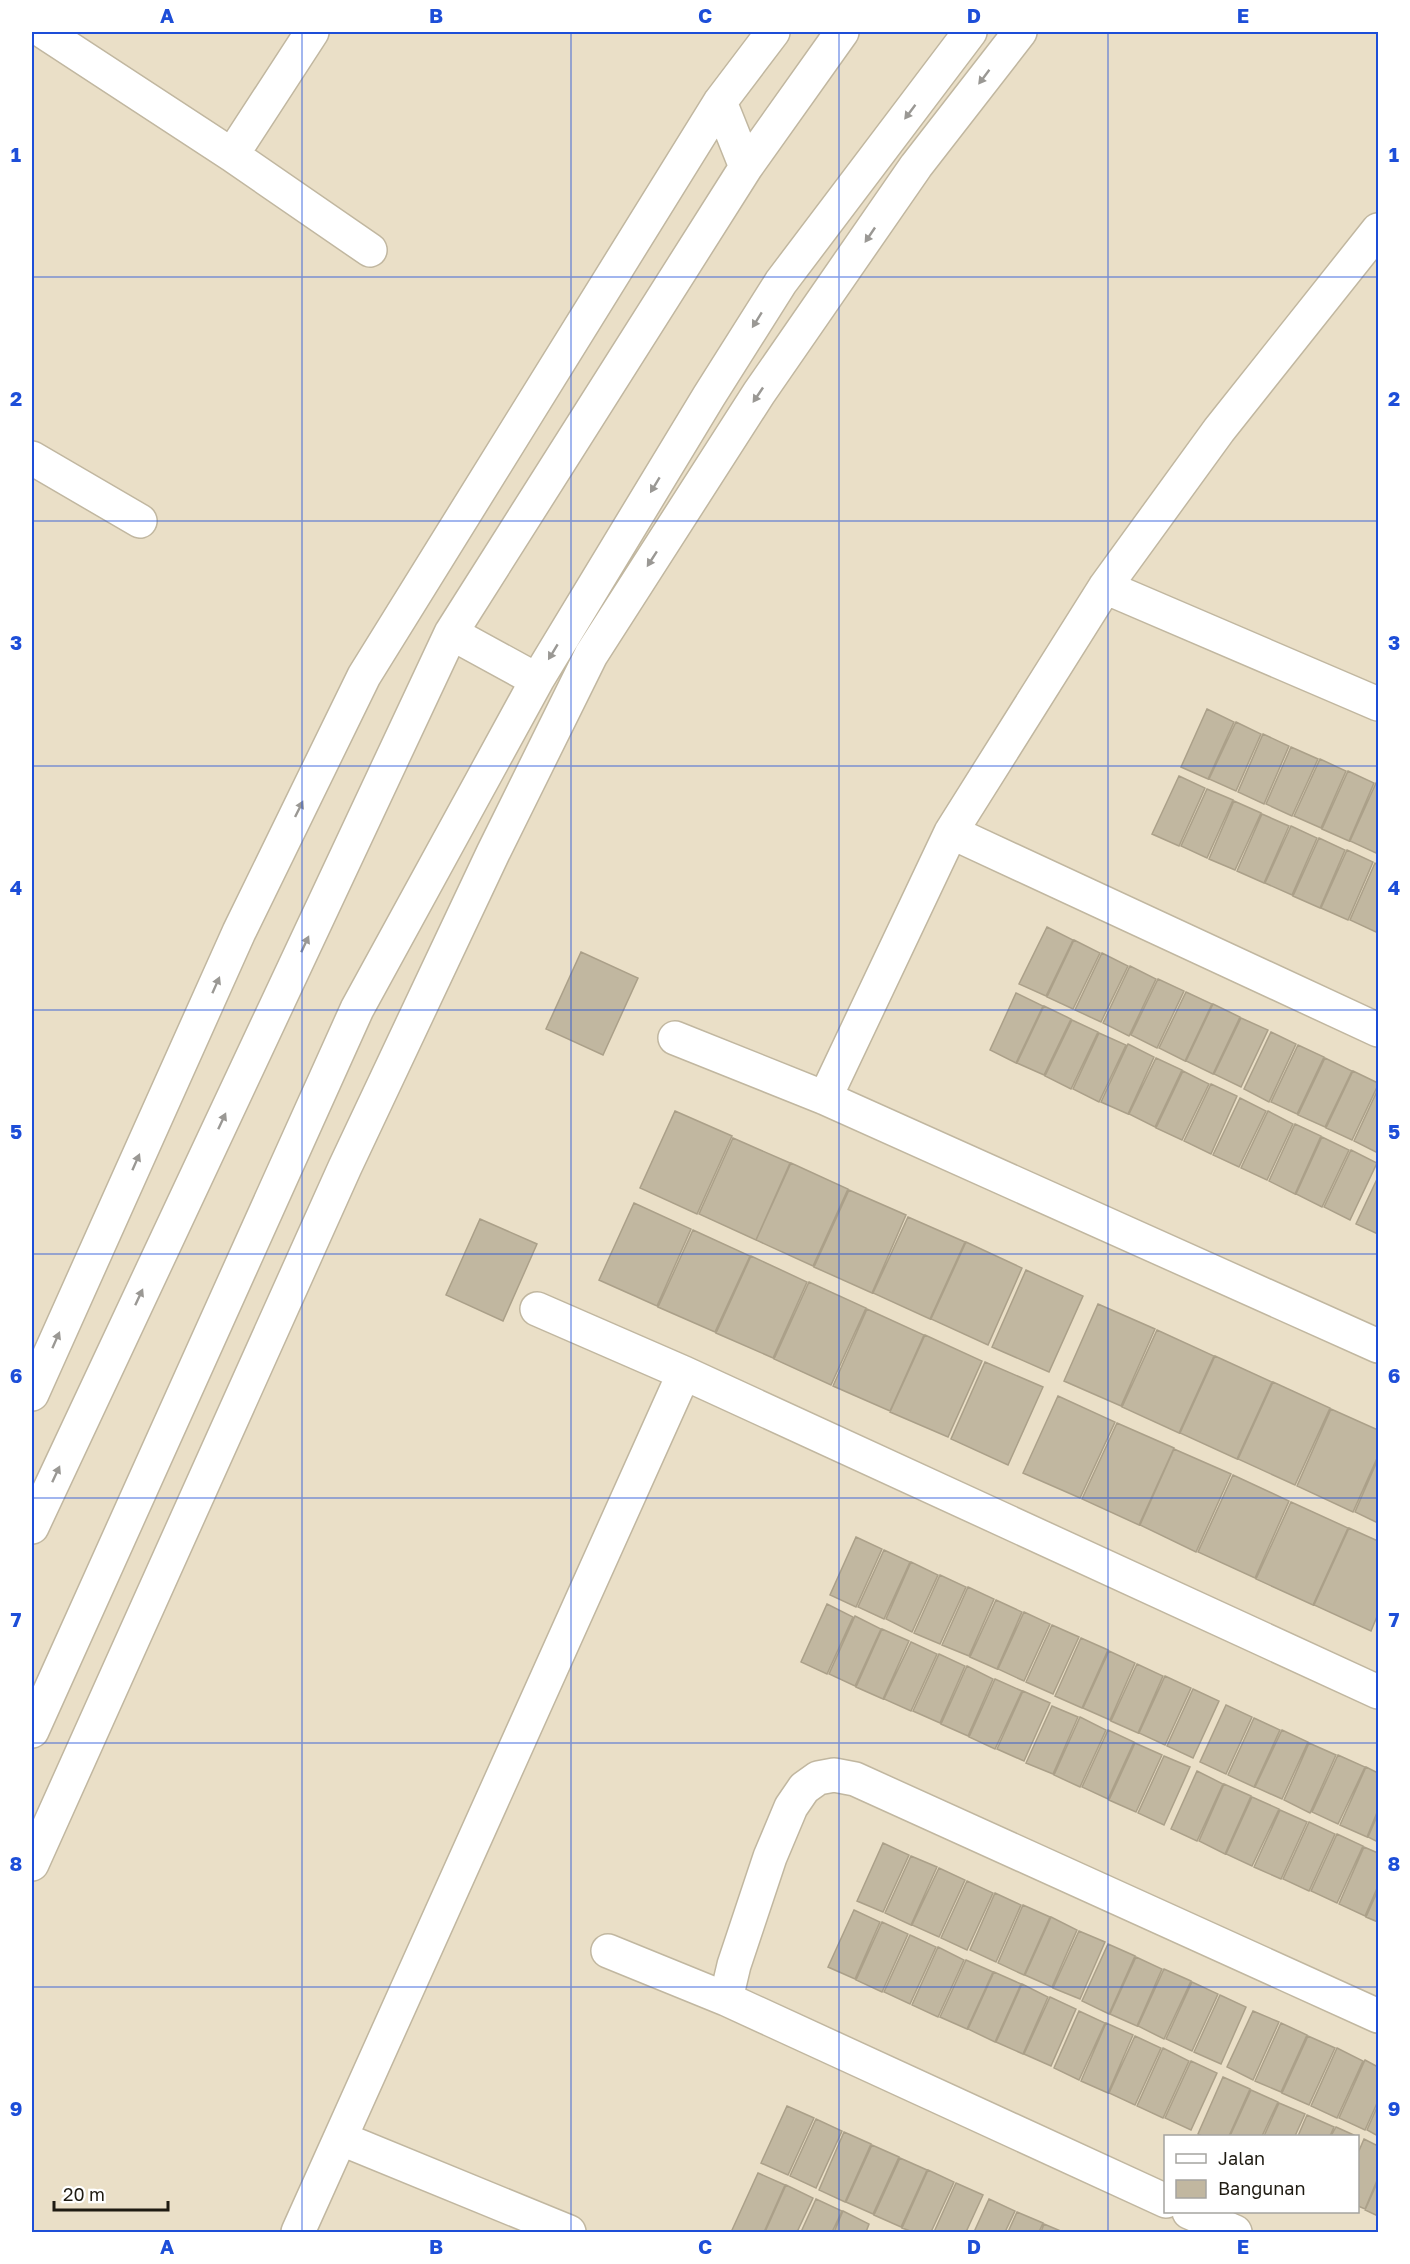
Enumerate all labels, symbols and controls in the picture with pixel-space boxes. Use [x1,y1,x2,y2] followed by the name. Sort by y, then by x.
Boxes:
[160,3,174,27] text: A
[429,3,443,27] text: B
[698,3,712,27] text: C
[967,3,981,27] text: D
[1237,3,1249,27] text: E
[978,69,990,85] one-way arrow
[904,104,916,119] one-way arrow
[11,142,21,166] text: 1
[1389,142,1399,166] text: 1
[864,227,876,243] one-way arrow
[752,312,763,328] one-way arrow
[10,386,22,410] text: 2
[1388,386,1400,410] text: 2
[753,387,764,403] one-way arrow
[649,477,660,494] one-way arrow
[647,551,658,567] one-way arrow
[10,630,22,654] text: 3
[1388,630,1400,654] text: 3
[548,644,559,660] one-way arrow
[295,800,304,817] one-way arrow
[10,875,22,899] text: 4
[1388,875,1400,899] text: 4
[300,936,309,953] one-way arrow
[211,976,220,993] one-way arrow
[218,1112,227,1129] one-way arrow
[10,1119,22,1143] text: 5
[1388,1119,1400,1143] text: 5
[131,1154,140,1171] one-way arrow
[135,1289,144,1306] one-way arrow
[51,1332,60,1349] one-way arrow
[10,1363,22,1387] text: 6
[1388,1363,1400,1387] text: 6
[52,1465,61,1482] one-way arrow
[11,1607,22,1631] text: 7
[1389,1607,1400,1631] text: 7
[10,1851,22,1875] text: 8
[1388,1851,1400,1875] text: 8
[10,2096,22,2120] text: 9
[1388,2096,1400,2120] text: 9
[1164,2135,1359,2213] legend
[1218,2147,1265,2169] text: Jalan
[54,2174,168,2212] scale bar
[1218,2177,1306,2199] text: Bangunan
[63,2183,105,2205] text: 20 m
[160,2234,174,2258] text: A
[429,2234,443,2258] text: B
[698,2234,712,2258] text: C
[967,2234,981,2258] text: D
[1237,2234,1249,2258] text: E

